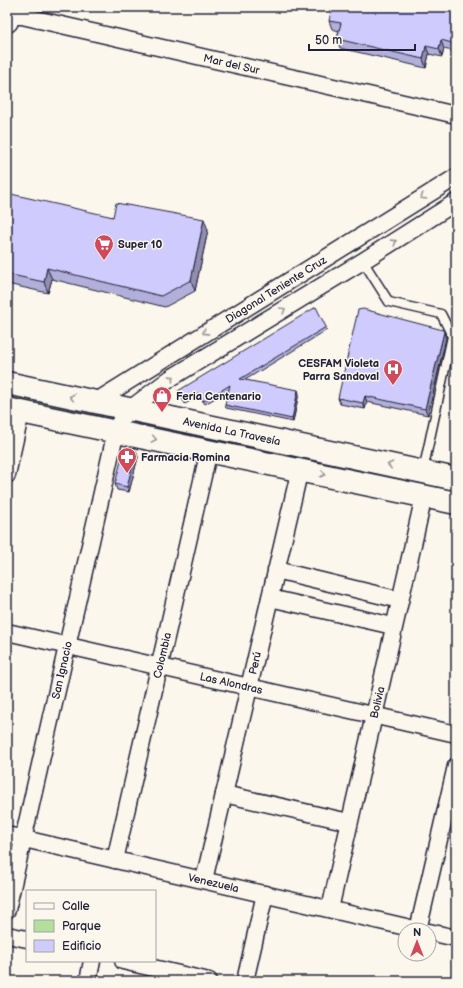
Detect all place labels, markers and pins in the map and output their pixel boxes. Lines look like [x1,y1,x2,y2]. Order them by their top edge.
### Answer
supermarket icon: Super 10 [93,233,115,261]
place label: Super 10 [118,238,162,251]
place label: CESFAM Violeta Parra Sandoval [298,357,379,383]
hospital icon: CESFAM Violeta Parra Sandoval [382,358,404,386]
shop icon: Feria Centenario [151,385,173,413]
place label: Feria Centenario [176,390,261,403]
pharmacy icon: Farmacia Romina [116,446,138,474]
place label: Farmacia Romina [141,451,230,464]

